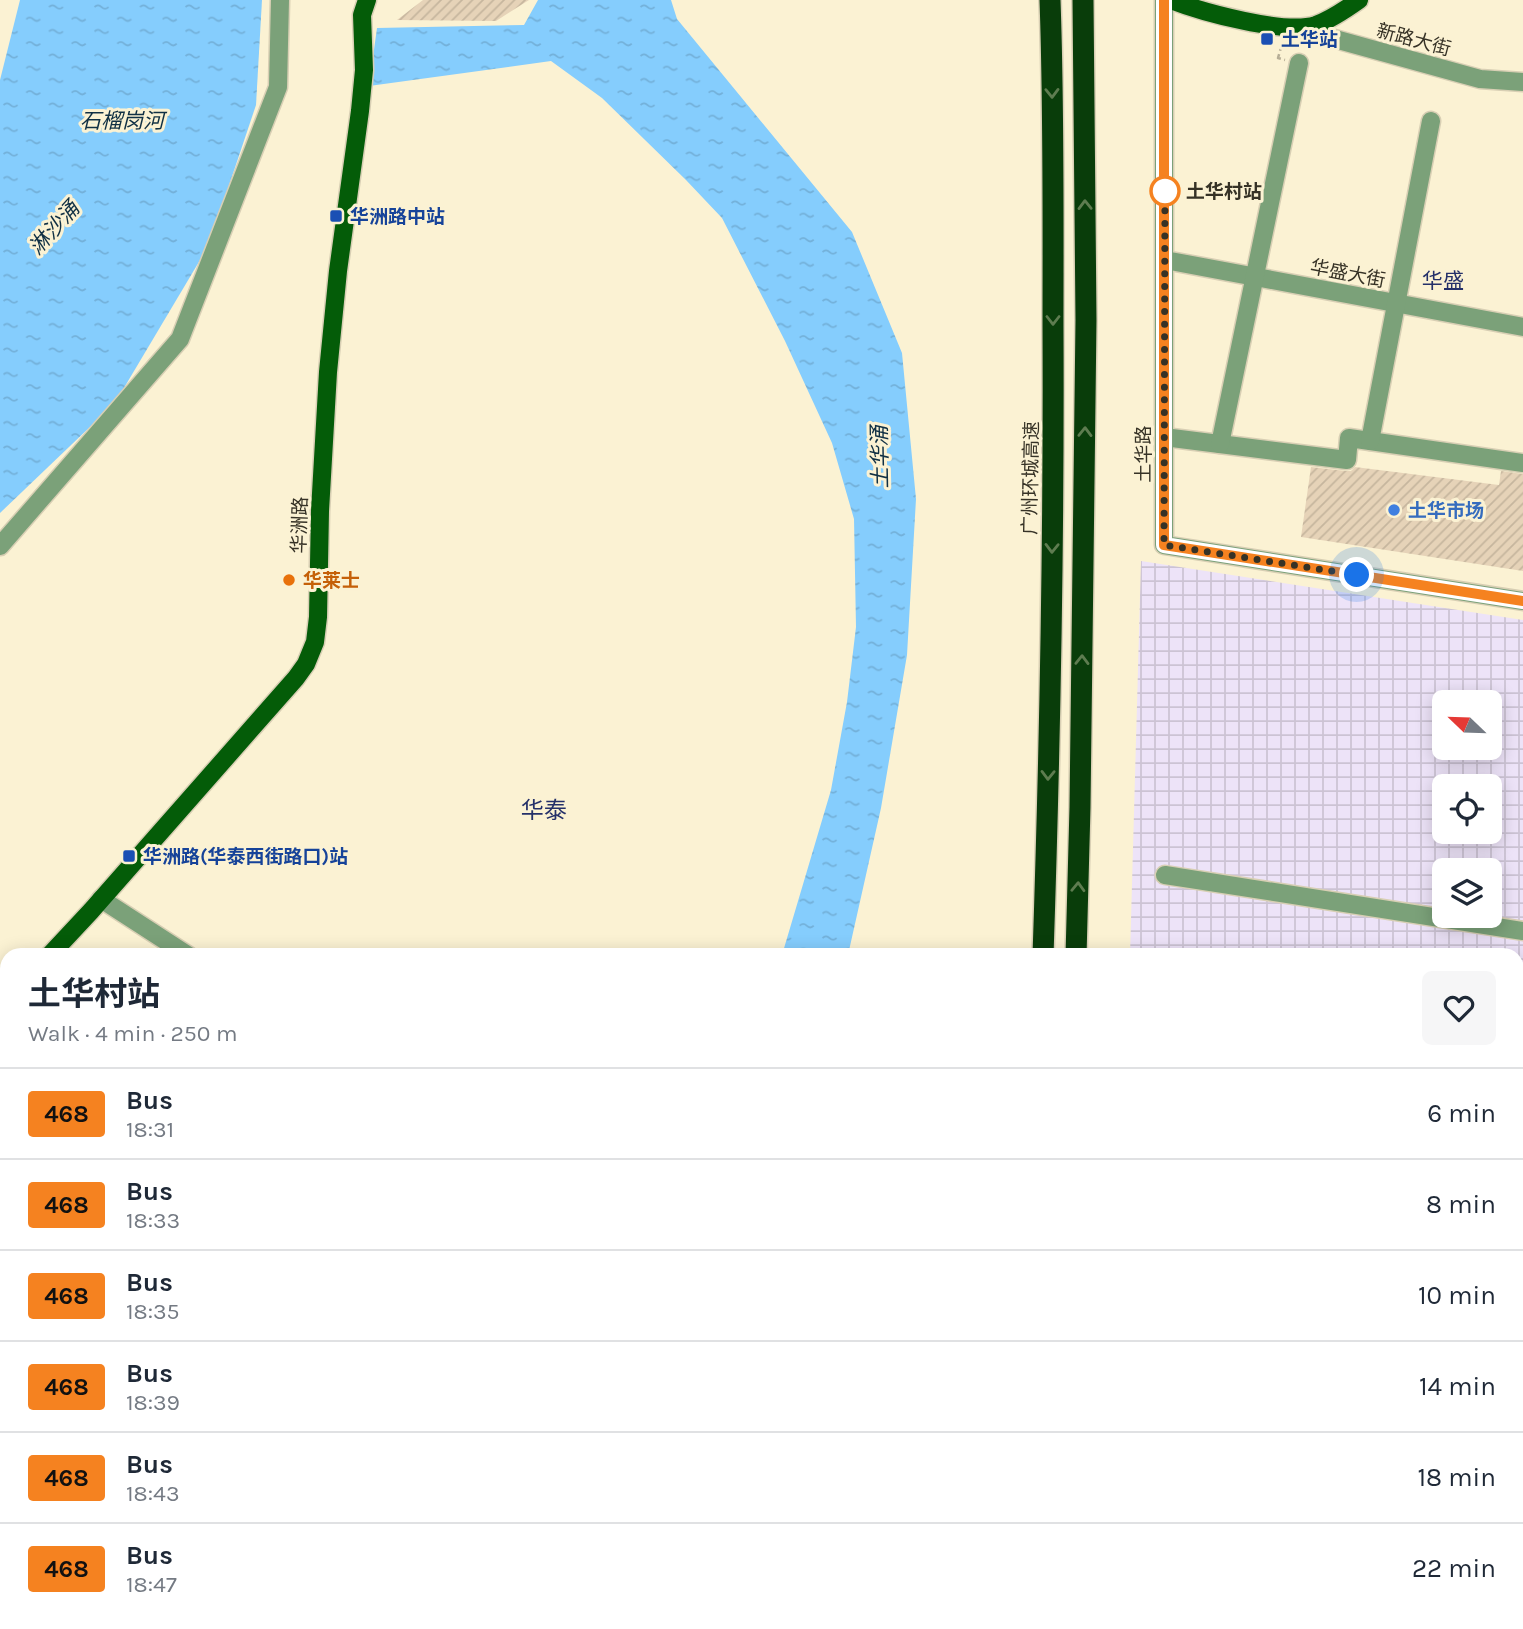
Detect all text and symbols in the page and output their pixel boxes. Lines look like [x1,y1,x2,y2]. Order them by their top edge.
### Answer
street label: 新路大街 [1374,20,1453,60]
place label: 土华站 [1281,29,1338,51]
marker: 土华站 [1259,31,1275,47]
one-way arrow [1044,88,1060,99]
water label: 石榴岗河 [80,109,168,133]
marker: 土华村站 [1150,176,1180,206]
place label: 土华村站 [1186,181,1262,203]
water label: 淋沙涌 [24,195,85,259]
one-way arrow [1078,199,1093,210]
place label: 华洲路中站 [350,206,445,228]
marker: 华洲路中站 [328,208,344,224]
street label: 华盛大街 [1308,256,1387,292]
district label: 华盛 [1422,269,1464,293]
one-way arrow [1046,315,1061,326]
street label: 广州环城高速 [1019,421,1043,535]
water label: 土华涌 [867,423,893,489]
street label: 土华路 [1133,425,1155,483]
one-way arrow [1077,427,1093,437]
street label: 华洲路 [288,496,312,554]
place label: 土华市场 [1408,500,1484,522]
marker: 土华市场 [1386,502,1402,518]
one-way arrow [1044,543,1060,554]
your location [1339,557,1374,592]
place label: 华莱士 [303,570,360,592]
marker: 华莱士 [281,572,297,588]
one-way arrow [1074,654,1090,665]
north arrow [1432,690,1502,760]
map controls [1432,690,1502,928]
one-way arrow [1040,771,1056,781]
button: locate [1432,774,1502,844]
district label: 华泰 [521,797,567,824]
place label: 华洲路(华泰西街路口)站 [143,846,348,868]
marker: 华洲路(华泰西街路口)站 [121,848,137,864]
button: layers [1432,858,1502,928]
one-way arrow [1070,882,1085,893]
button: heart [1422,971,1496,1045]
text: 土华村站 [28,975,160,1013]
text: Walk · 4 min · 250 m [28,1020,237,1047]
text: Bus [126,1085,173,1116]
text: 6 min [1427,1098,1496,1129]
text: 468 [44,1100,89,1128]
text: 18:31 [126,1116,174,1143]
text: Bus [126,1176,173,1207]
text: 8 min [1426,1189,1496,1220]
text: 468 [44,1191,89,1219]
text: 18:33 [126,1207,180,1234]
text: Bus [126,1267,173,1298]
text: 10 min [1418,1280,1496,1311]
text: 468 [44,1282,89,1310]
text: 18:35 [126,1298,180,1325]
text: Bus [126,1358,173,1389]
text: 14 min [1419,1371,1496,1402]
text: 468 [44,1373,89,1401]
text: 18:39 [126,1389,180,1416]
text: Bus [126,1449,173,1480]
text: 18 min [1417,1462,1496,1493]
text: 468 [44,1464,89,1492]
text: 18:43 [126,1480,179,1507]
text: Bus [126,1540,173,1571]
text: 22 min [1412,1553,1496,1584]
text: 468 [44,1555,89,1583]
text: 18:47 [126,1571,177,1598]

